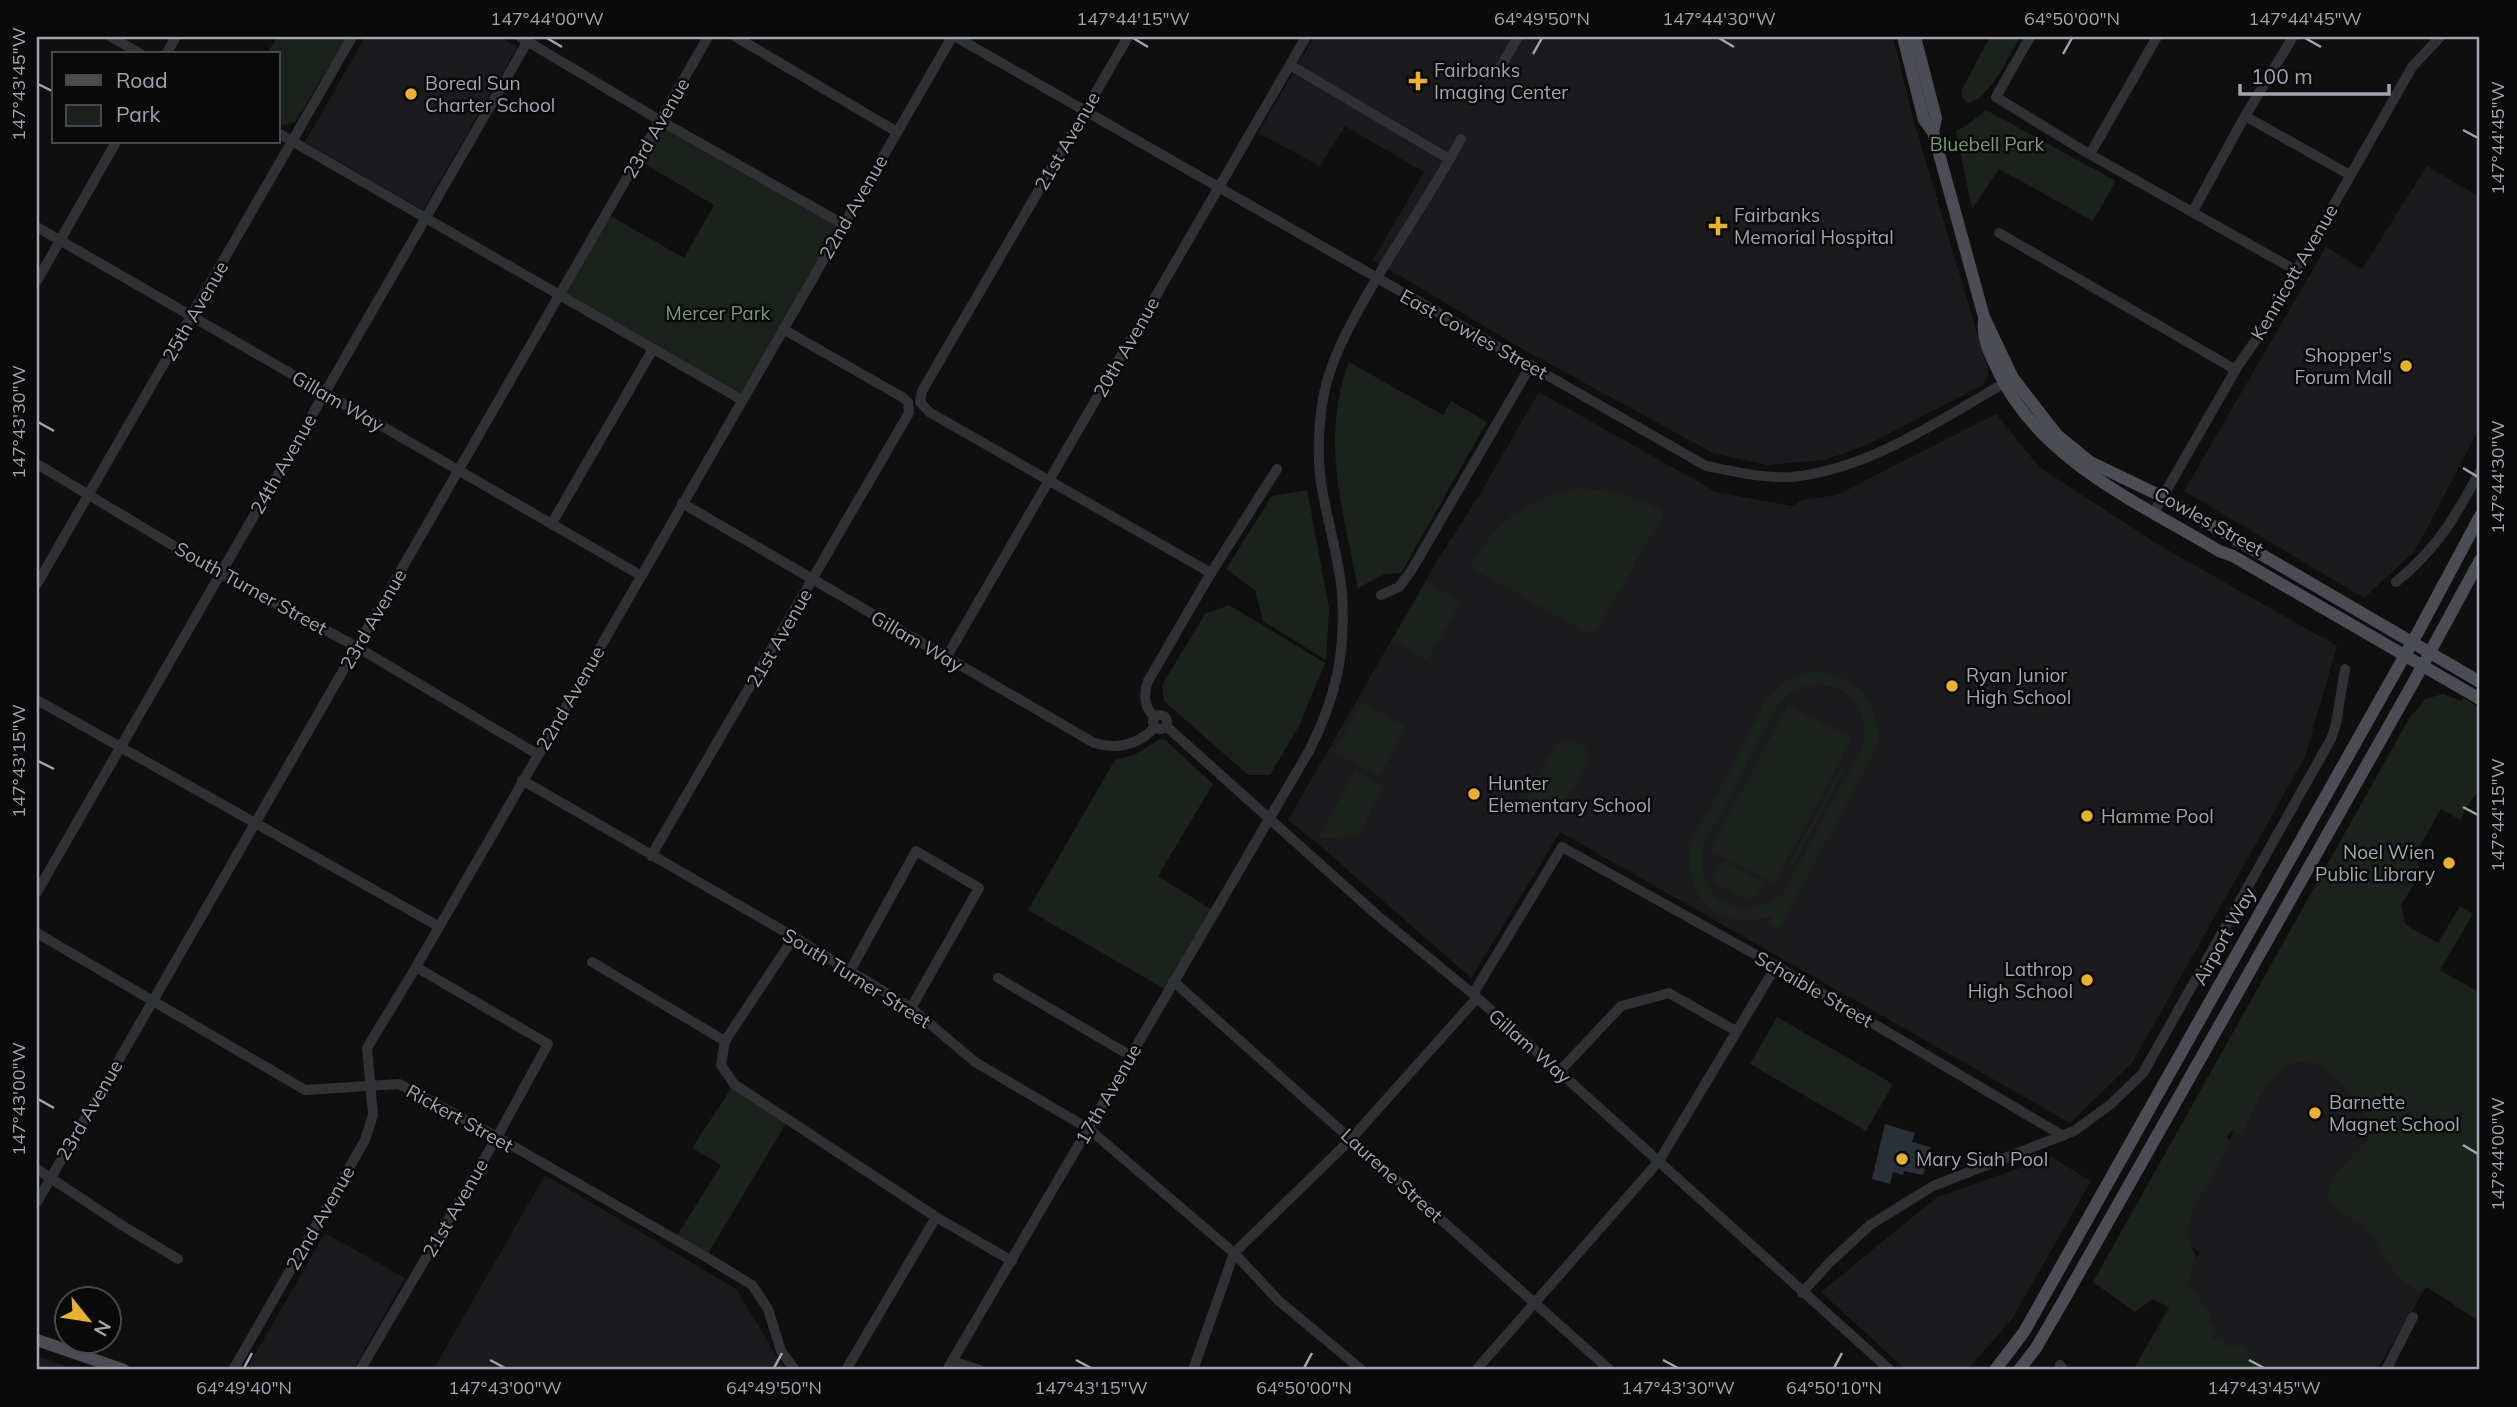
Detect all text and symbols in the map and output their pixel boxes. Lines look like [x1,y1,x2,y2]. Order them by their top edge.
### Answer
text: 147°44'00"W [490,7,604,30]
text: 147°44'15"W [1076,7,1190,30]
text: 64°49'50"N [1494,7,1590,30]
text: 147°44'30"W [1662,7,1776,30]
text: 64°50'00"N [2024,7,2120,30]
text: 147°44'45"W [2248,7,2362,30]
text: 147°43'45"W [7,27,30,141]
legend [52,52,280,144]
scale bar [2240,52,2389,96]
place label: Fairbanks Imaging Center [1434,58,1568,104]
text: 100 m [2251,63,2313,89]
text: Road [116,67,167,93]
place label: Boreal Sun Charter School [425,71,555,117]
marker: Fairbanks Imaging Center [1408,71,1428,91]
street label: 23rd Avenue [618,73,694,183]
text: 147°44'45"W [2486,81,2509,195]
marker: Boreal Sun Charter School [403,86,419,102]
street label: 21st Avenue [1029,87,1105,195]
text: Park [116,101,160,127]
park label: Bluebell Park [1930,132,2044,156]
street label: 22nd Avenue [813,151,893,263]
street label: Kennicott Avenue [2245,200,2343,344]
place label: Fairbanks Memorial Hospital [1734,203,1894,249]
marker: Fairbanks Memorial Hospital [1708,216,1728,236]
street label: 25th Avenue [157,257,233,365]
street label: East Cowles Street [1396,284,1552,385]
street label: 20th Avenue [1088,293,1164,401]
park label: Mercer Park [666,301,771,325]
place label: Shopper's Forum Mall [2295,343,2392,389]
marker: Shopper's Forum Mall [2398,358,2414,374]
text: 147°43'30"W [7,365,30,479]
street label: Gillam Way [288,365,388,437]
street label: 24th Avenue [245,410,321,518]
text: 147°44'30"W [2486,420,2509,534]
street label: Cowles Street [2150,481,2268,561]
street label: South Turner Street [171,536,332,640]
street label: 23rd Avenue [335,564,411,674]
street label: 21st Avenue [741,584,817,692]
street label: Gillam Way [867,605,967,677]
street label: 22nd Avenue [530,642,610,754]
place label: Ryan Junior High School [1966,663,2071,709]
marker: Ryan Junior High School [1944,678,1960,694]
text: 147°43'15"W [7,704,30,818]
text: 147°44'15"W [2486,758,2509,872]
place label: Hunter Elementary School [1488,771,1651,817]
marker: Hunter Elementary School [1466,786,1482,802]
place label: Hamme Pool [2101,804,2214,828]
marker: Hamme Pool [2079,808,2095,824]
place label: Noel Wien Public Library [2315,840,2435,886]
marker: Noel Wien Public Library [2441,855,2457,871]
street label: Airport Way [2187,883,2261,989]
street label: South Turner Street [778,923,936,1033]
street label: Schaible Street [1751,946,1877,1033]
place label: Lathrop High School [1968,957,2073,1003]
marker: Lathrop High School [2079,972,2095,988]
street label: Gillam Way [1484,1004,1576,1088]
street label: 17th Avenue [1070,1040,1146,1148]
text: 147°43'00"W [7,1042,30,1156]
street label: 23rd Avenue [51,1055,127,1165]
street label: Rickert Street [402,1079,518,1157]
place label: Barnette Magnet School [2329,1090,2460,1136]
text: 147°44'00"W [2486,1097,2509,1211]
marker: Barnette Magnet School [2307,1105,2323,1121]
street label: Laurene Street [1336,1123,1448,1227]
place label: Mary Siah Pool [1916,1147,2048,1171]
marker: Mary Siah Pool [1894,1151,1910,1167]
street label: 21st Avenue [417,1154,493,1262]
street label: 22nd Avenue [280,1162,360,1274]
north arrow [52,1284,122,1354]
text: N [89,1316,117,1341]
text: 64°49'40"N [196,1376,292,1399]
text: 147°43'00"W [448,1376,562,1399]
text: 64°49'50"N [726,1376,822,1399]
text: 147°43'15"W [1034,1376,1148,1399]
text: 64°50'00"N [1256,1376,1352,1399]
text: 147°43'30"W [1621,1376,1735,1399]
text: 64°50'10"N [1786,1376,1882,1399]
text: 147°43'45"W [2207,1376,2321,1399]

